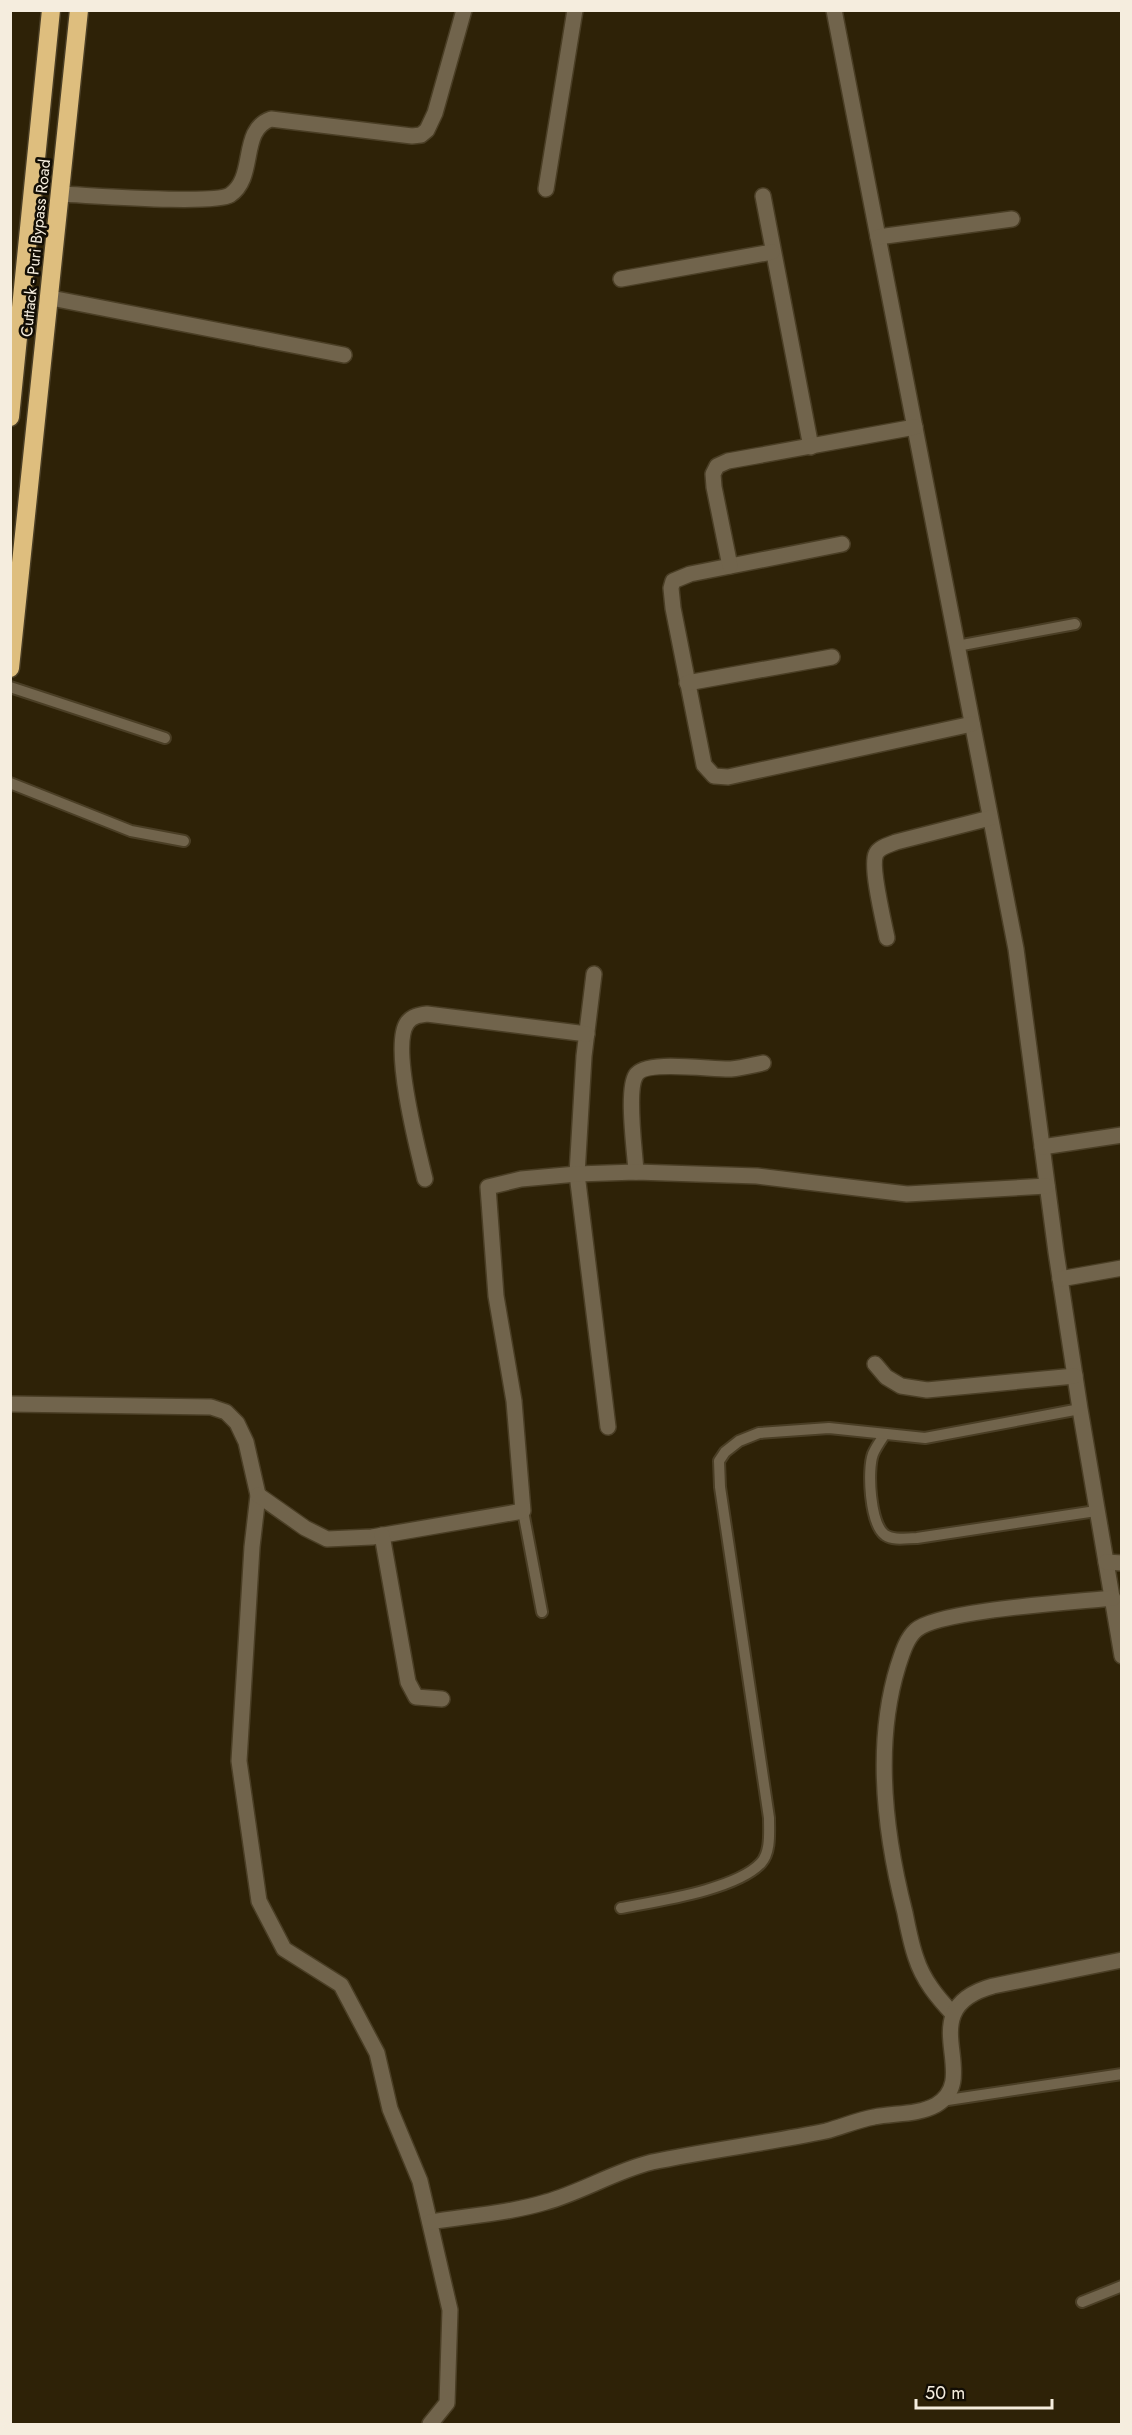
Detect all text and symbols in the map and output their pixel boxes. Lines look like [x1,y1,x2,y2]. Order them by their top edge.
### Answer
street label: Cuttack - Puri Bypass Road [15,158,56,338]
scale bar [916,2372,1052,2410]
text: 50 m [925,2380,965,2406]

